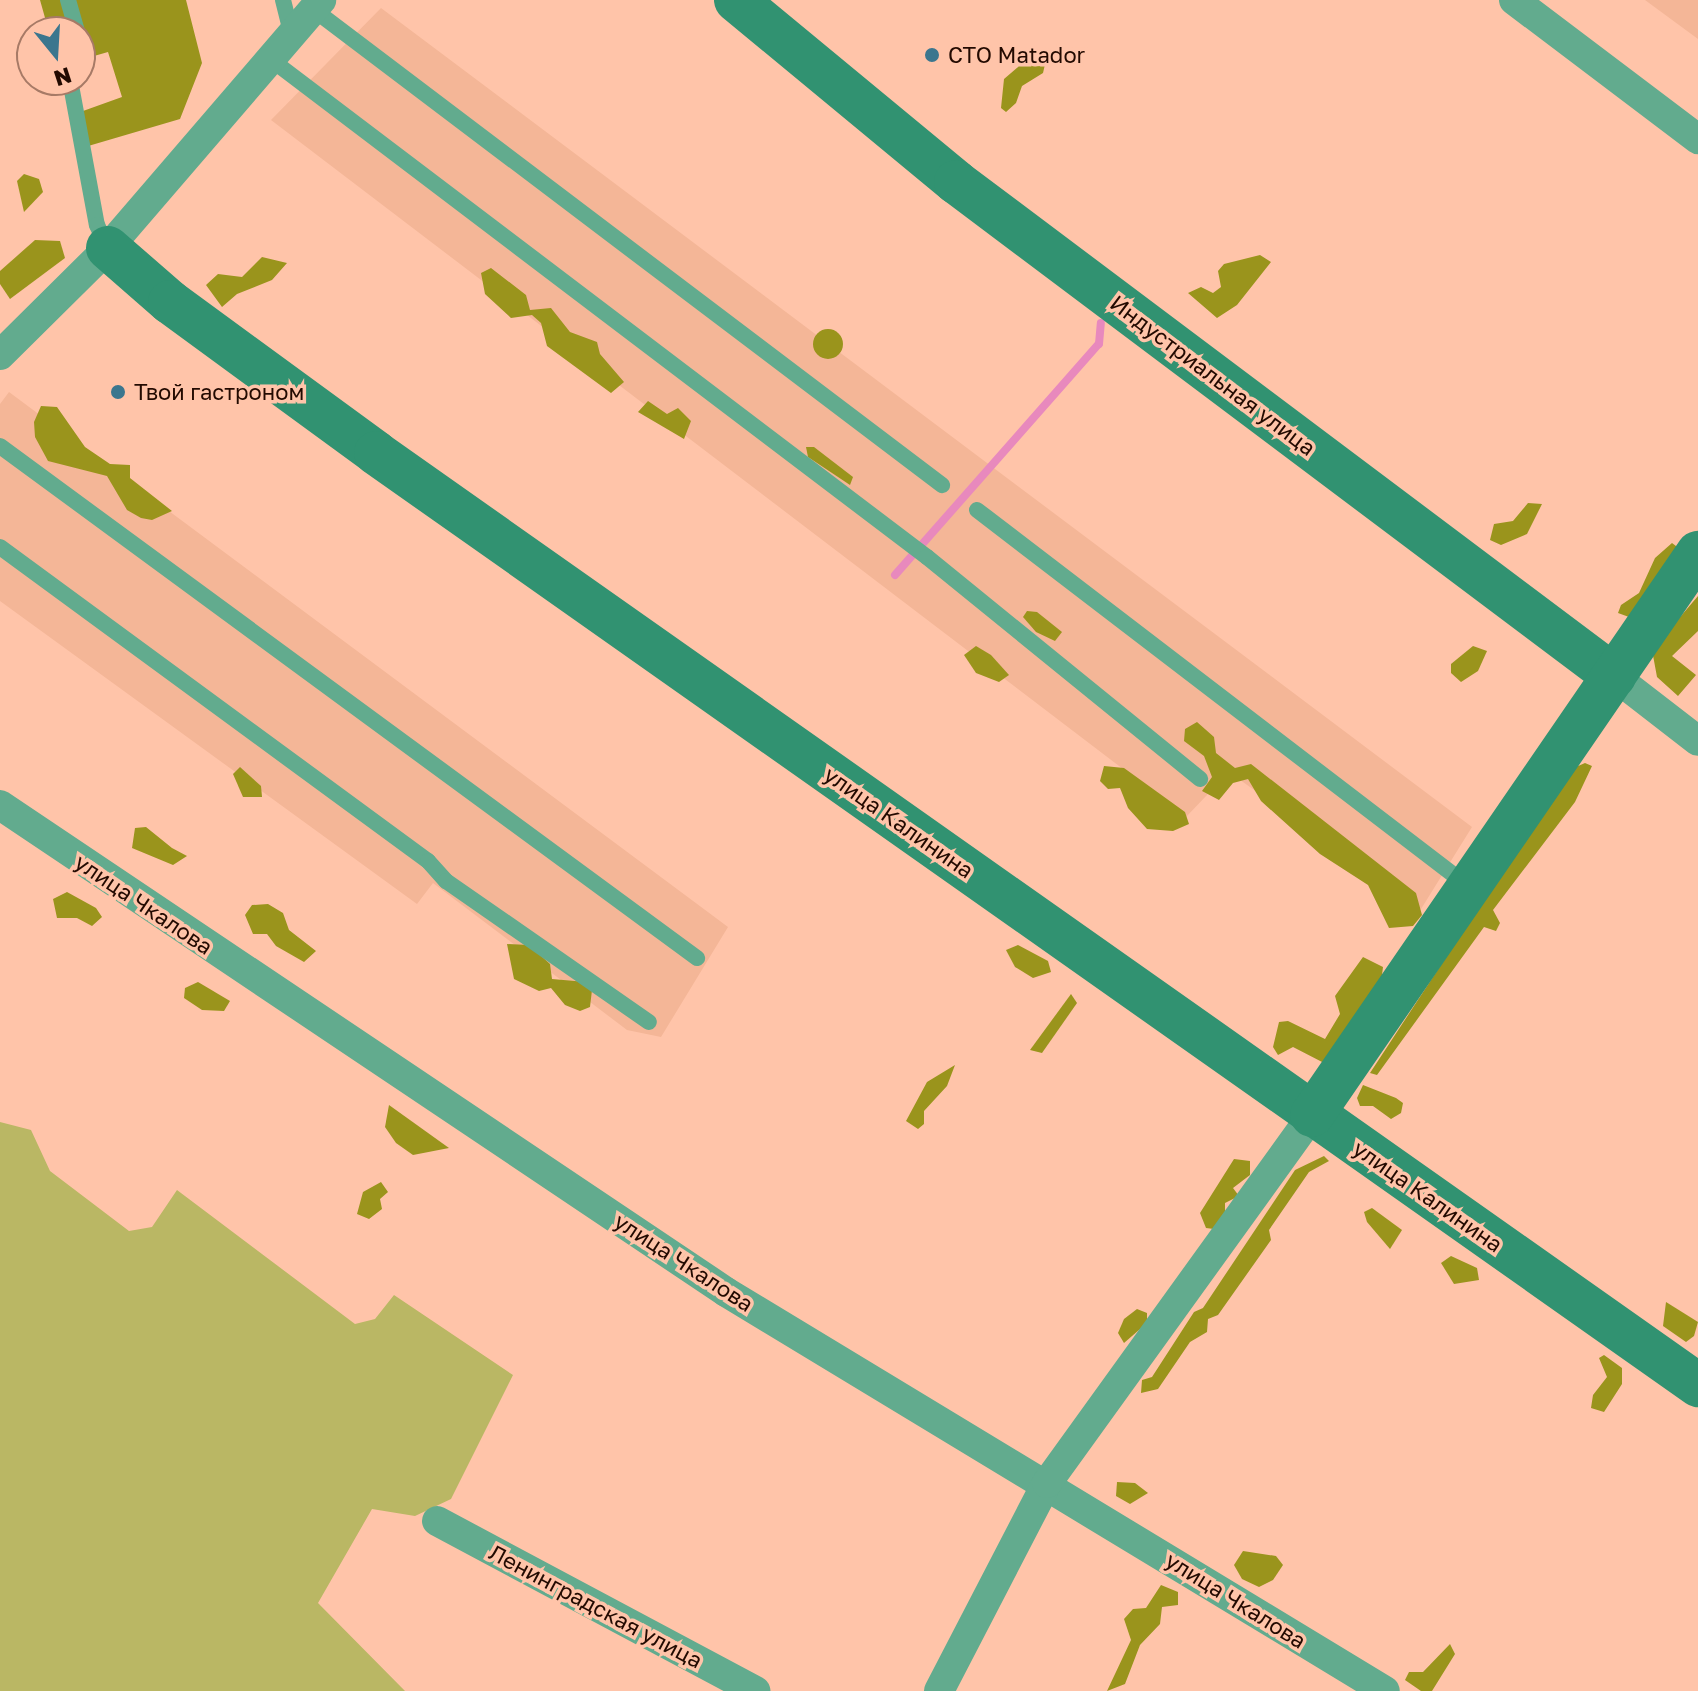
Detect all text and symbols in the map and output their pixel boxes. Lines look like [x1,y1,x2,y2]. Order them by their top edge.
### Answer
north arrow [16,16,96,96]
place label: СТО Matador [948,42,1085,68]
marker: СТО Matador [923,46,941,64]
text: N [51,62,75,93]
street label: Индустриальная улица [1105,289,1321,461]
place label: Твой гастроном [134,379,304,405]
marker: Твой гастроном [109,383,127,401]
street label: улица Калинина [819,761,979,883]
street label: улица Чкалова [70,848,218,960]
street label: улица Калинина [1348,1135,1508,1257]
street label: улица Чкалова [610,1207,758,1317]
street label: Ленинградская улица [485,1539,707,1673]
street label: улица Чкалова [1161,1546,1311,1654]

